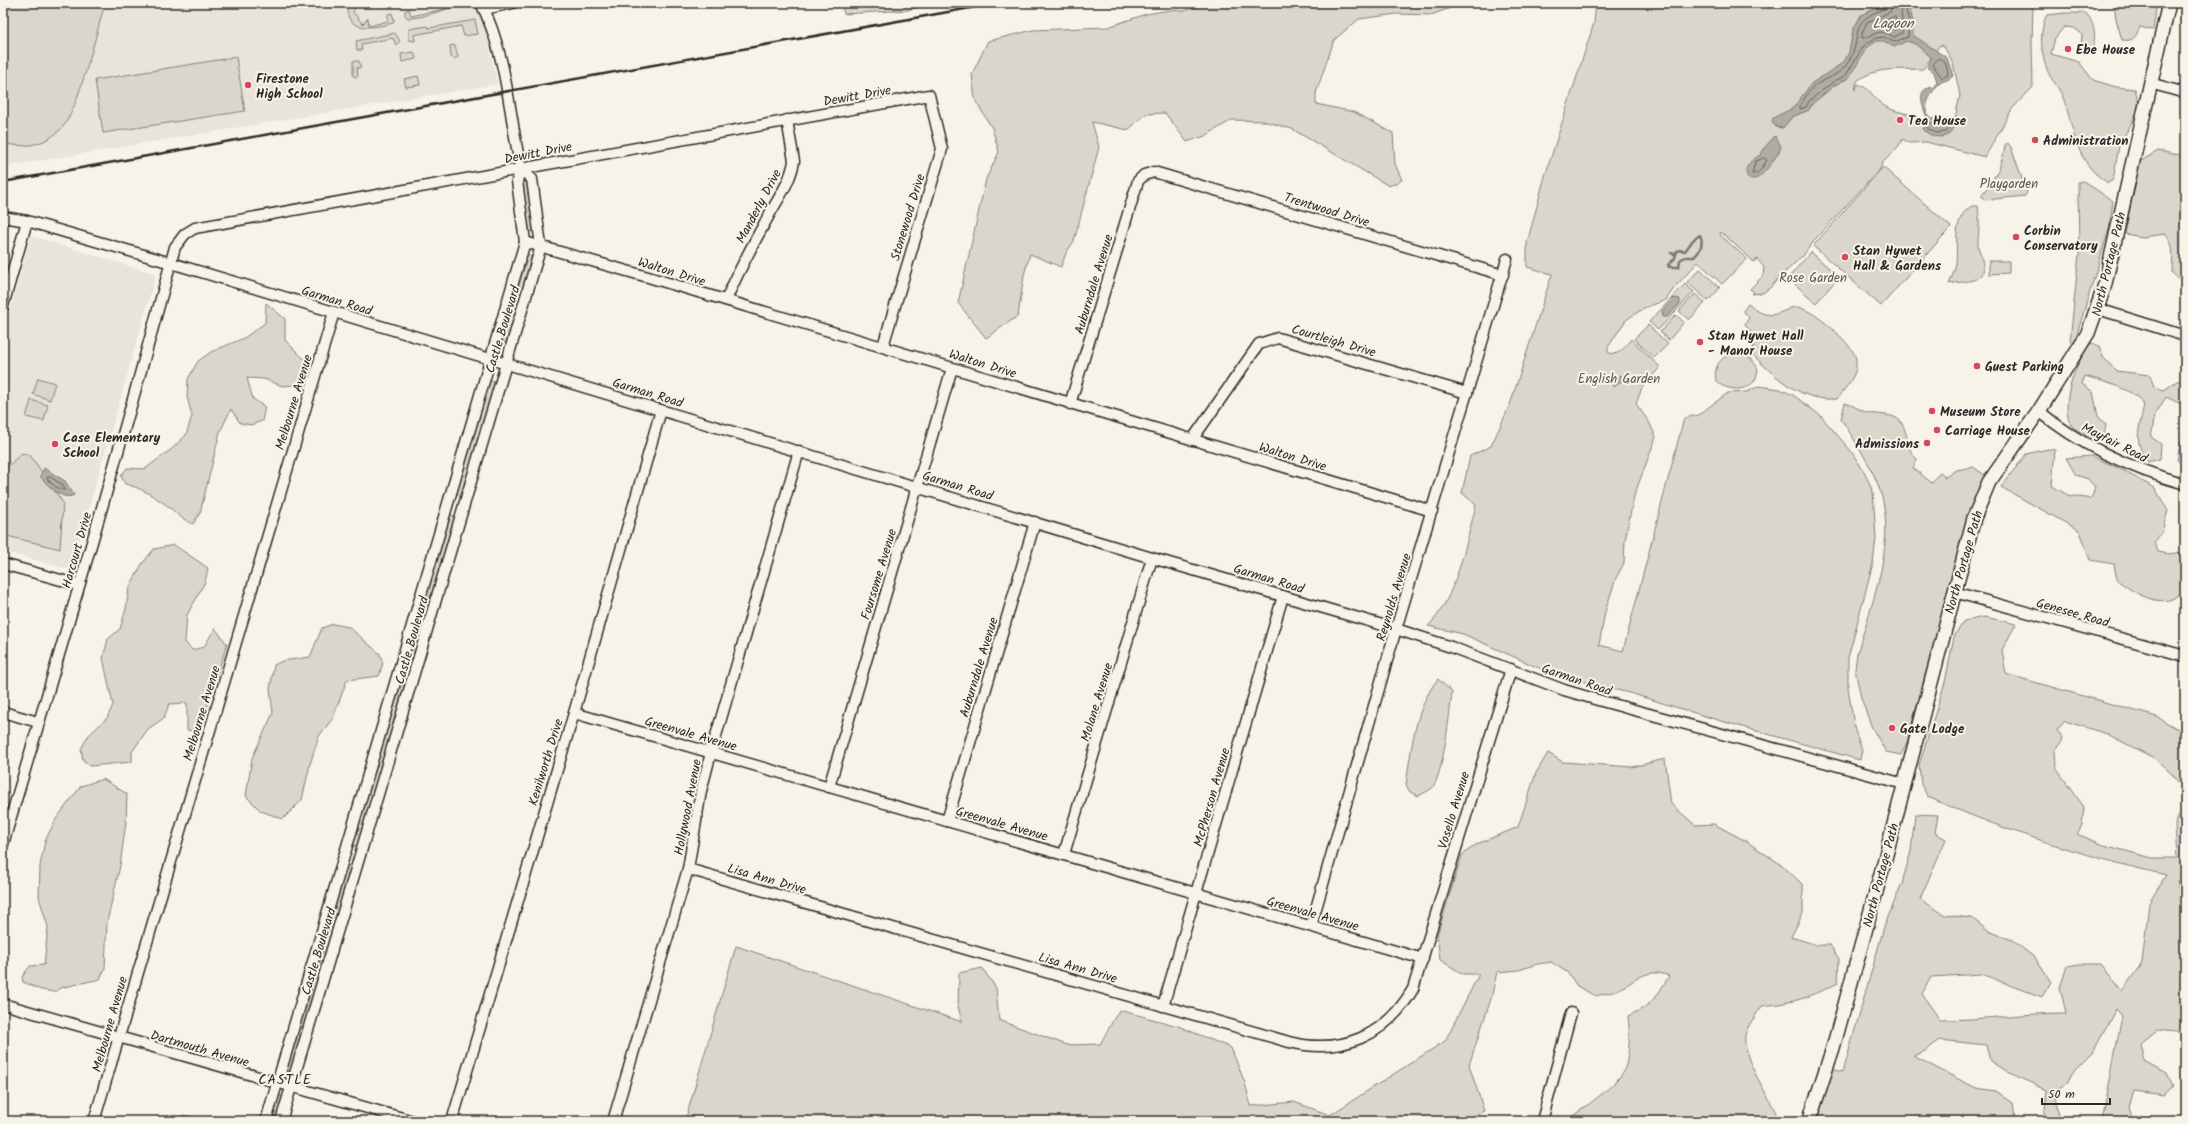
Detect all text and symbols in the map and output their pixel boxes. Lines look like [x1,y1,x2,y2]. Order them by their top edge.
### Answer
water label: Lagoon [1872,13,1915,35]
place label: Ebe House [2076,40,2136,61]
marker: Ebe House [2063,44,2073,54]
place label: Firestone High School [256,69,323,105]
marker: Firestone High School [243,80,253,90]
street label: Dewitt Drive [822,80,893,113]
place label: Tea House [1908,111,1967,132]
marker: Tea House [1895,115,1905,125]
place label: Administration [2043,131,2128,152]
marker: Administration [2030,135,2040,145]
street label: Dewitt Drive [503,137,574,170]
street label: Manderly Drive [731,166,788,248]
street label: Stonewood Drive [885,171,932,264]
park label: Playgarden [1980,174,2038,195]
street label: Trentwood Drive [1281,187,1372,233]
street label: North Portage Path [2086,210,2133,319]
place label: Corbin Conservatory [2024,221,2098,257]
street label: Auburndale Avenue [1069,232,1120,337]
marker: Corbin Conservatory [2011,232,2021,242]
place label: Stan Hywet Hall & Gardens [1853,241,1941,277]
street label: Walton Drive [635,252,708,293]
marker: Stan Hywet Hall & Gardens [1840,252,1850,262]
park label: Rose Garden [1779,268,1847,289]
street label: Garman Road [299,281,375,322]
street label: Castle Boulevard [480,283,527,376]
street label: Courtleigh Drive [1289,319,1378,364]
place label: Stan Hywet Hall - Manor House [1708,326,1804,362]
marker: Stan Hywet Hall - Manor House [1695,337,1705,347]
street label: Walton Drive [946,344,1019,385]
street label: Melbourne Avenue [270,352,319,453]
place label: Guest Parking [1985,357,2064,378]
marker: Guest Parking [1972,361,1982,371]
park label: English Garden [1578,369,1660,390]
street label: Garman Road [610,373,686,414]
place label: Museum Store [1940,402,2021,423]
marker: Museum Store [1927,406,1937,416]
street label: Mayfair Road [2077,418,2152,469]
place label: Carriage House [1945,421,2030,442]
marker: Carriage House [1932,425,1942,435]
place label: Case Elementary School [63,428,160,464]
place label: Admissions [1855,434,1919,455]
street label: Walton Drive [1256,437,1329,478]
marker: Admissions [1922,438,1932,448]
marker: Case Elementary School [50,439,60,449]
street label: Garman Road [920,466,996,507]
street label: North Portage Path [1940,508,1989,617]
street label: Harcourt Drive [57,510,98,591]
street label: Foursome Avenue [856,526,903,623]
street label: Reynolds Avenue [1371,551,1418,644]
street label: Garman Road [1231,559,1307,600]
street label: Genesee Road [2034,593,2112,634]
street label: Castle Boulevard [390,594,435,687]
street label: Auburndale Avenue [954,615,1005,720]
street label: Garman Road [1539,659,1615,702]
street label: Molane Avenue [1075,660,1119,745]
street label: Melbourne Avenue [178,663,227,764]
street label: Greenvale Avenue [642,711,739,758]
street label: Kenilworth Drive [523,716,570,809]
place label: Gate Lodge [1900,719,1965,740]
marker: Gate Lodge [1887,723,1897,733]
street label: McPherson Avenue [1188,745,1237,849]
street label: Hollywood Avenue [669,757,708,857]
street label: Vosello Avenue [1433,769,1476,852]
street label: Greenvale Avenue [953,801,1050,848]
street label: North Portage Path [1857,821,1905,930]
street label: Lisa Ann Drive [725,858,809,901]
street label: Greenvale Avenue [1264,891,1361,938]
street label: Castle Boulevard [296,905,343,998]
street label: Lisa Ann Drive [1036,947,1120,990]
street label: Melbourne Avenue [87,974,134,1075]
street label: Dartmouth Avenue [148,1025,252,1074]
district label: CASTLE [258,1069,312,1091]
scale bar [2042,1080,2110,1106]
text: 50 m [2048,1085,2075,1104]

